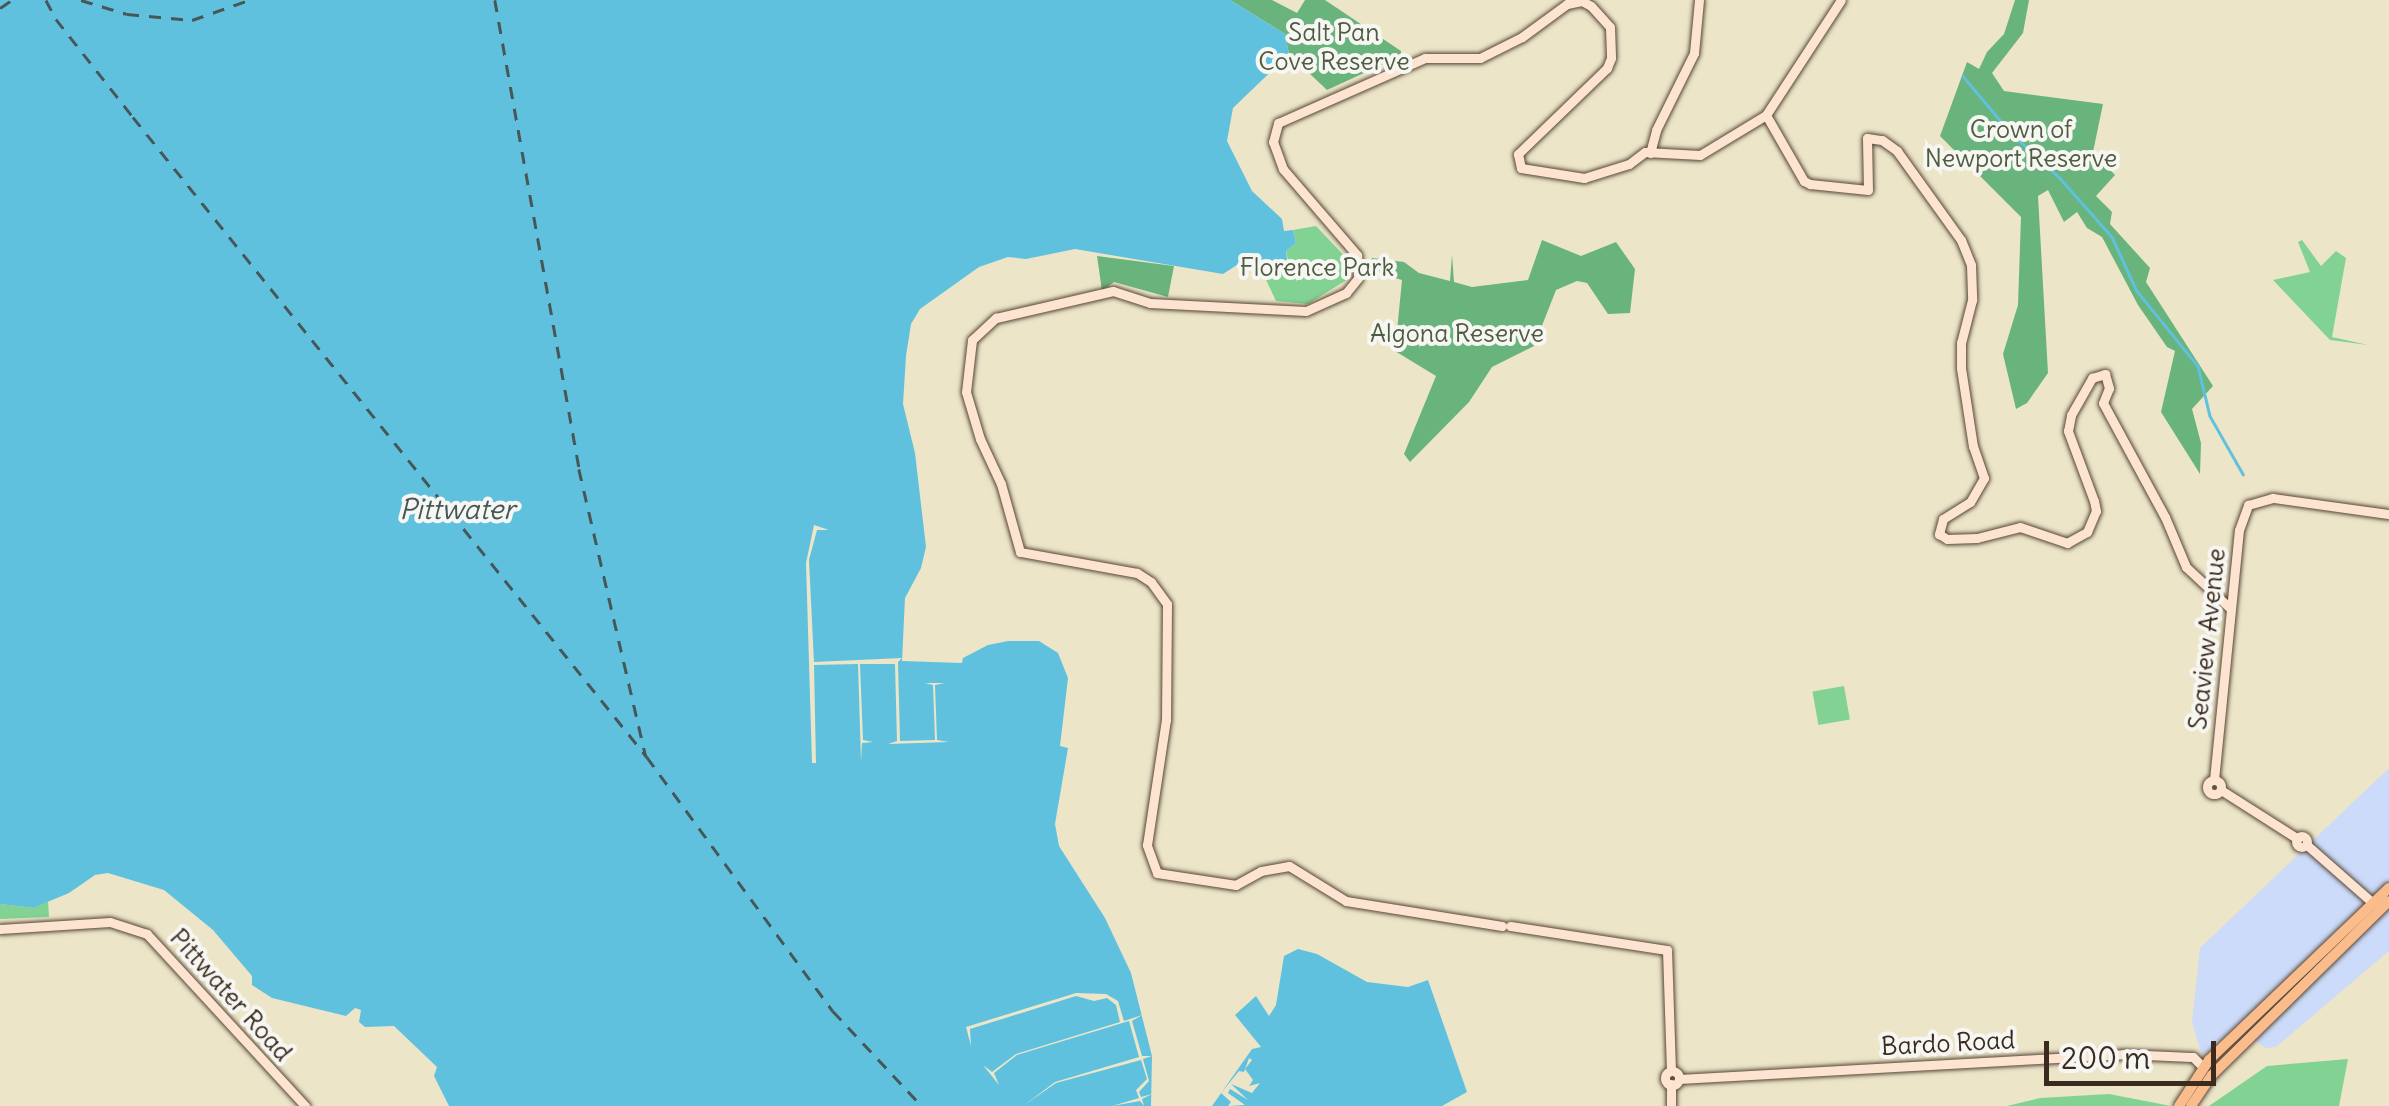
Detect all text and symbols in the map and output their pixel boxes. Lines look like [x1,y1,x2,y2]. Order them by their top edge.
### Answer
park label: Salt Pan Cove Reserve [1258,18,1410,77]
park label: Crown of Newport Reserve [1925,115,2117,174]
park label: Florence Park [1240,252,1394,282]
park label: Algona Reserve [1370,318,1544,348]
water label: Pittwater [399,492,515,526]
street label: Seaview Avenue [2183,547,2231,731]
street label: Pittwater Road [164,923,298,1067]
scale bar [2049,1021,2222,1083]
street label: Bardo Road [1880,1025,2016,1061]
text: 200 m [2061,1039,2150,1077]

